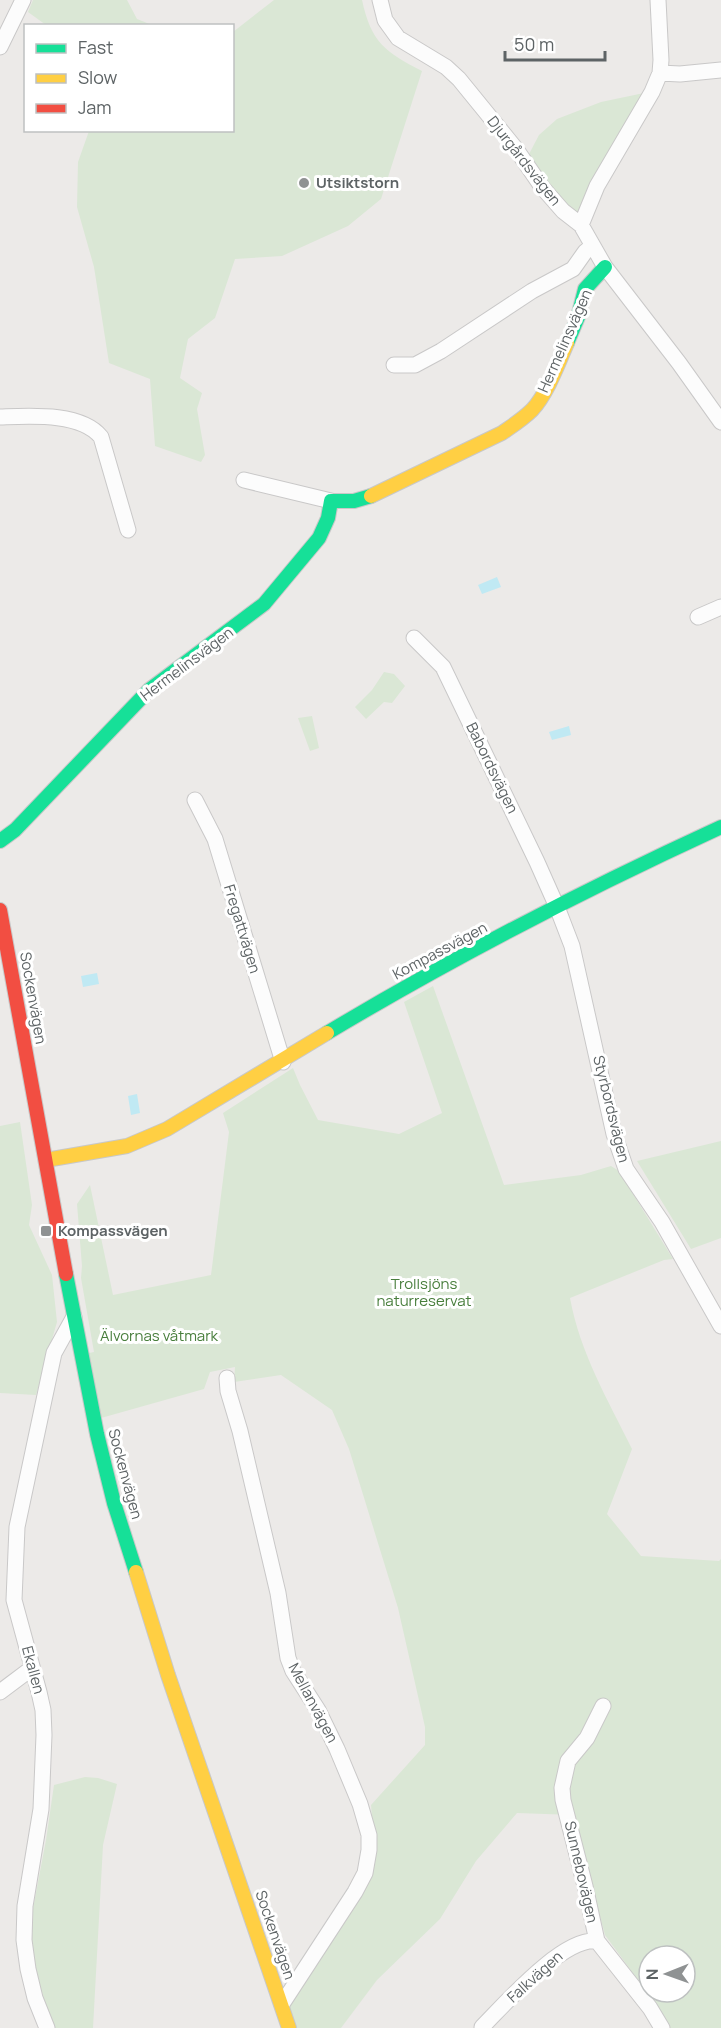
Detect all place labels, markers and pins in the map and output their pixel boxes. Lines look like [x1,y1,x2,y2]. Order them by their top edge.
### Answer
place label: Utsiktstorn [316,172,399,193]
marker: Utsiktstorn [297,176,311,190]
place label: Kompassvägen [58,1220,168,1241]
marker: Kompassvägen [39,1224,53,1238]

